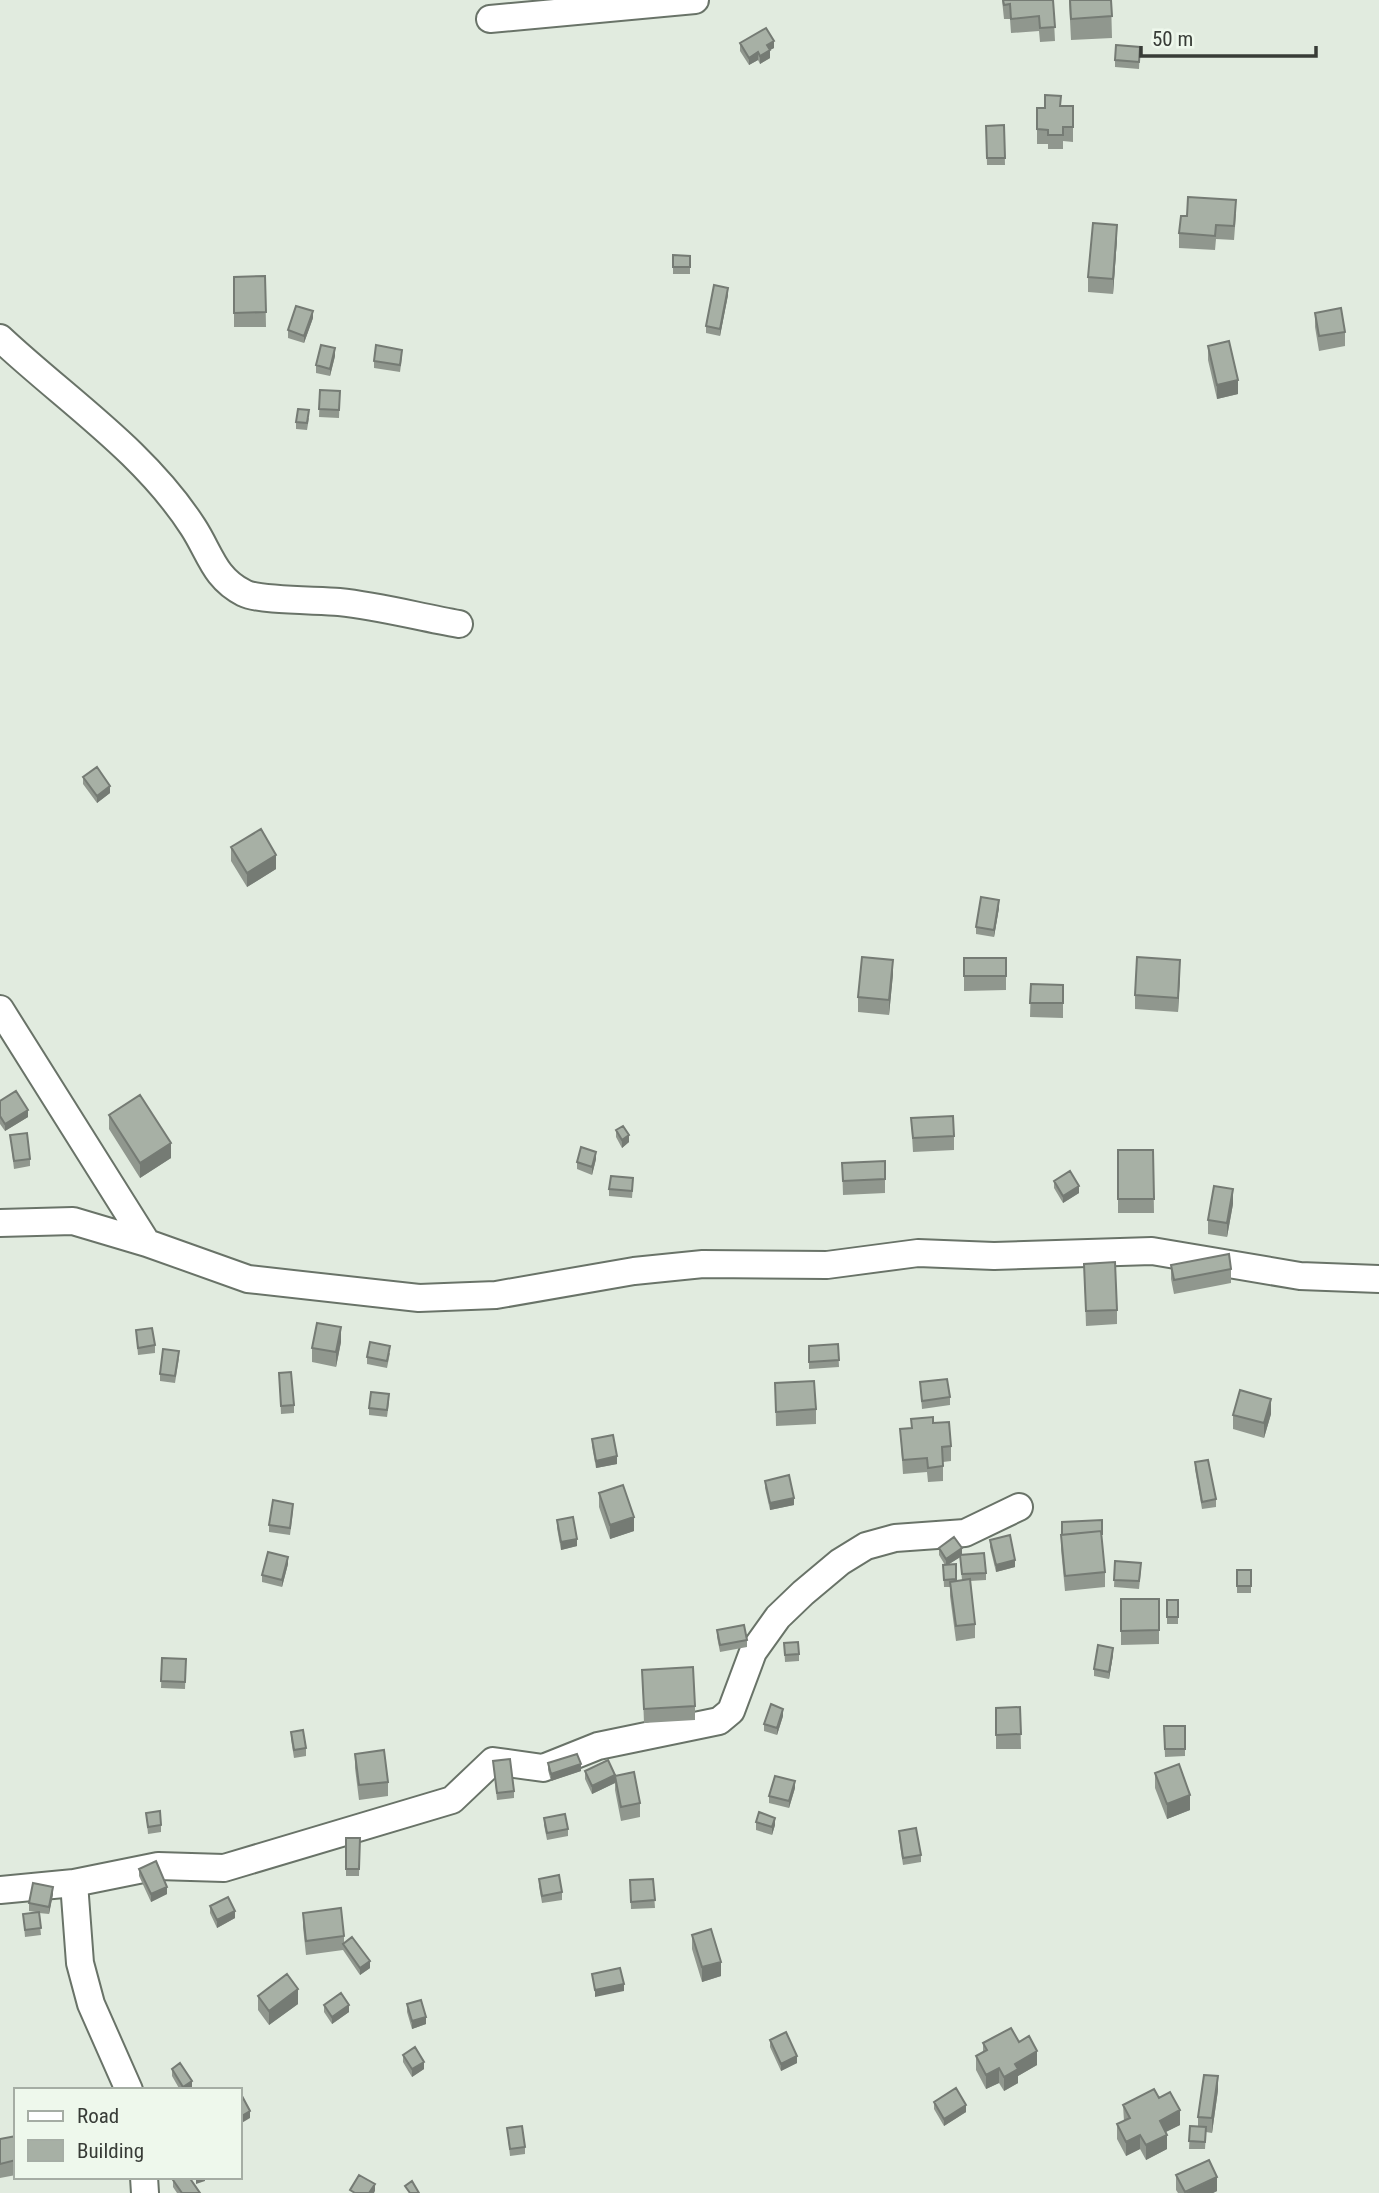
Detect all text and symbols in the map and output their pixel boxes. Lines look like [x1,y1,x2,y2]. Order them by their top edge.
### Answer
scale bar [1141,14,1316,58]
text: 50 m [1152,27,1193,51]
legend [14,2088,242,2179]
text: Road [77,2104,119,2128]
text: Building [77,2139,144,2163]

